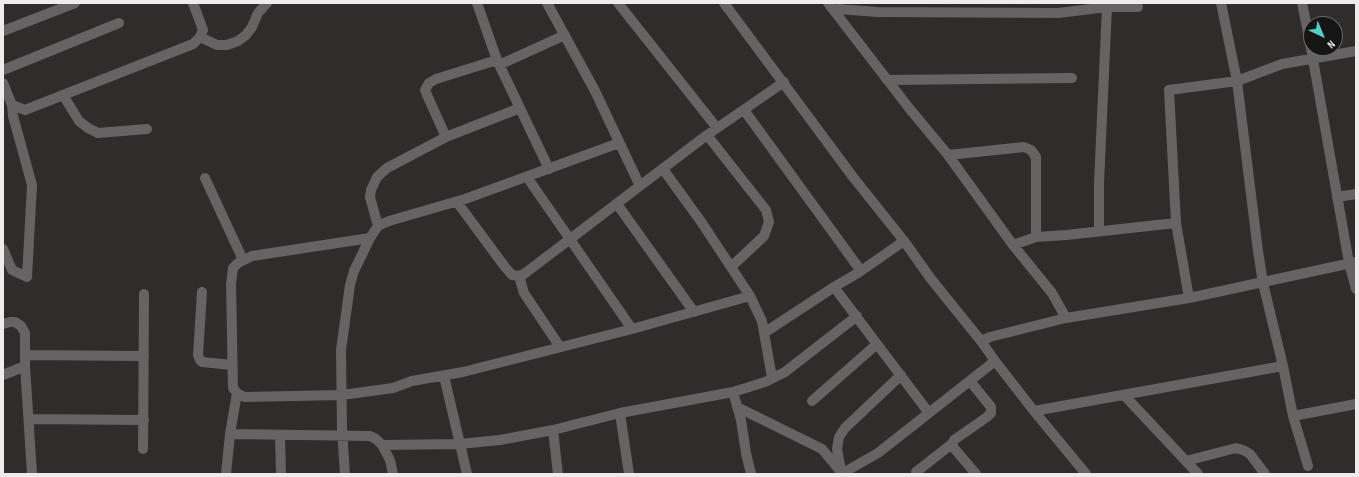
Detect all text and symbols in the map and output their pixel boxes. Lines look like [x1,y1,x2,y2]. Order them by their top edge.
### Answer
north arrow [1303,16,1343,56]
text: N [1324,38,1338,51]

